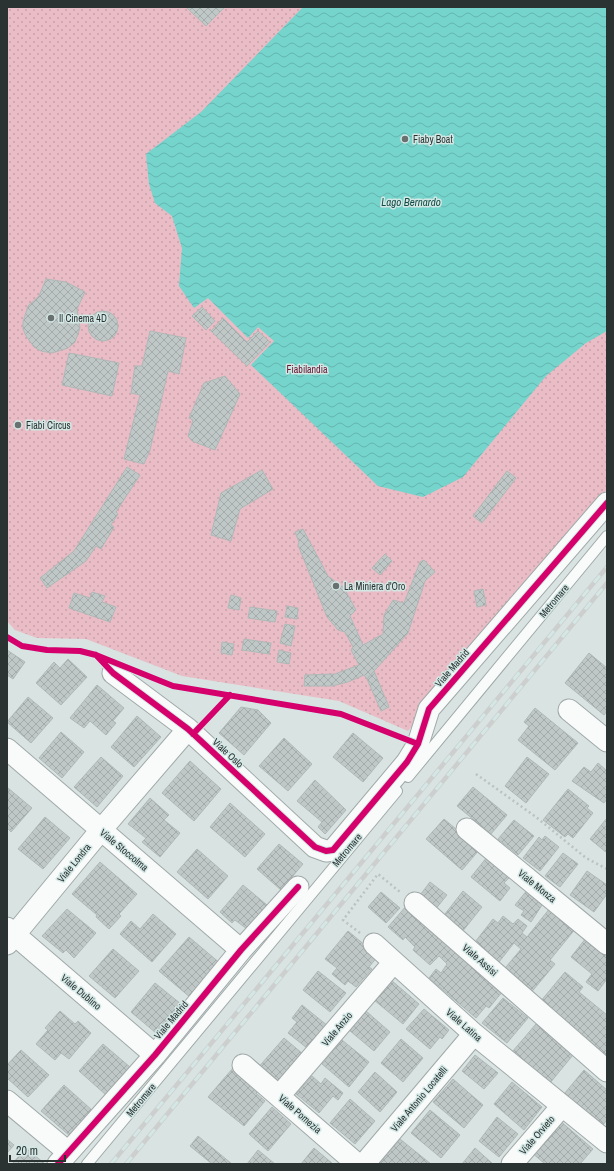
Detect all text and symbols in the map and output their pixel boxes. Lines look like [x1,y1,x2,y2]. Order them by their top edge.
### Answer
place label: Fiaby Boat [413,133,453,146]
marker: Fiaby Boat [400,134,410,144]
water label: Lago Bernardo [381,195,441,209]
place label: Il Cinema 4D [59,312,107,325]
marker: Il Cinema 4D [46,313,56,323]
park label: Fiabilandia [286,363,328,376]
place label: Fiabi Circus [26,419,71,432]
marker: Fiabi Circus [13,420,23,430]
place label: La Miniera d'Oro [344,580,406,593]
marker: La Miniera d'Oro [331,581,341,591]
street label: Metromare [536,581,572,620]
street label: Viale Madrid [432,646,472,690]
street label: Viale Oslo [210,735,247,771]
street label: Viale Stoccolma [97,826,151,874]
street label: Metromare [329,830,365,869]
street label: Viale Londra [54,841,94,885]
street label: Viale Monza [515,867,559,906]
street label: Viale Assisi [460,941,500,979]
street label: Viale Dublino [58,971,104,1013]
street label: Viale Madrid [151,998,191,1042]
street label: Viale Latina [443,1006,485,1045]
street label: Viale Anzio [319,1009,356,1049]
street label: Viale Antonio Locatelli [388,1064,450,1134]
street label: Metromare [123,1080,159,1119]
street label: Viale Pomezia [276,1092,325,1137]
street label: Viale Orvieto [516,1112,558,1157]
scale bar [10,1137,65,1163]
text: 20 m [16,1143,38,1159]

